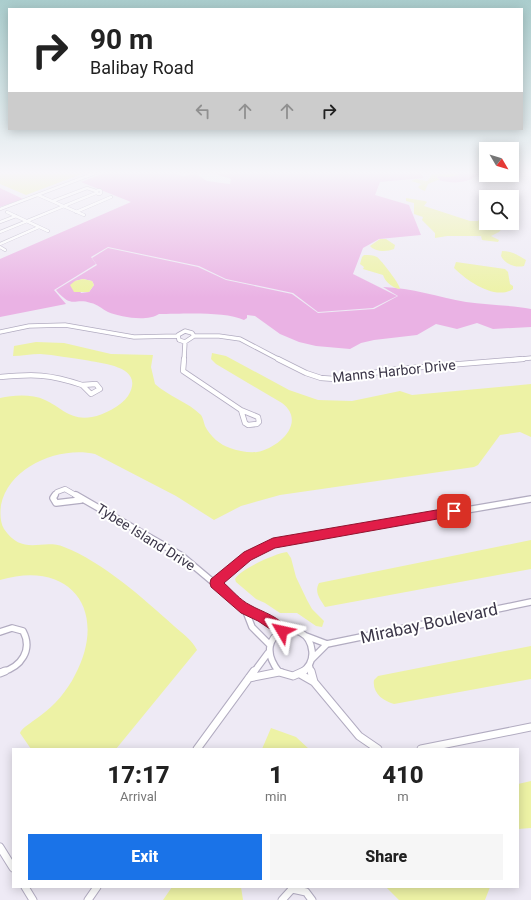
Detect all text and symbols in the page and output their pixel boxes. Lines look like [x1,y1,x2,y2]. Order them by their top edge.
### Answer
text: 90 m [90,23,153,56]
icon: right [24,24,76,76]
text: Balibay Road [90,57,194,78]
icon: left [192,100,214,122]
icon: ahead [234,100,256,122]
icon: ahead [276,100,298,122]
icon: right [318,100,340,122]
north arrow [479,142,519,182]
map controls [479,142,519,230]
button: search [479,190,519,230]
street label: Manns Harbor Drive [332,357,456,385]
pin [437,494,471,528]
street label: Tybee Island Drive [94,500,198,574]
icon: arrive [443,500,465,522]
street label: Mirabay Boulevard [359,599,499,647]
position arrow [261,610,303,652]
text: 17:17 [107,761,170,789]
text: 1 [269,761,283,789]
text: 410 [382,761,424,789]
text: Arrival [120,789,157,804]
text: min [265,789,287,804]
text: m [397,789,409,804]
button: Exit [28,834,262,880]
button: Share [270,834,503,880]

